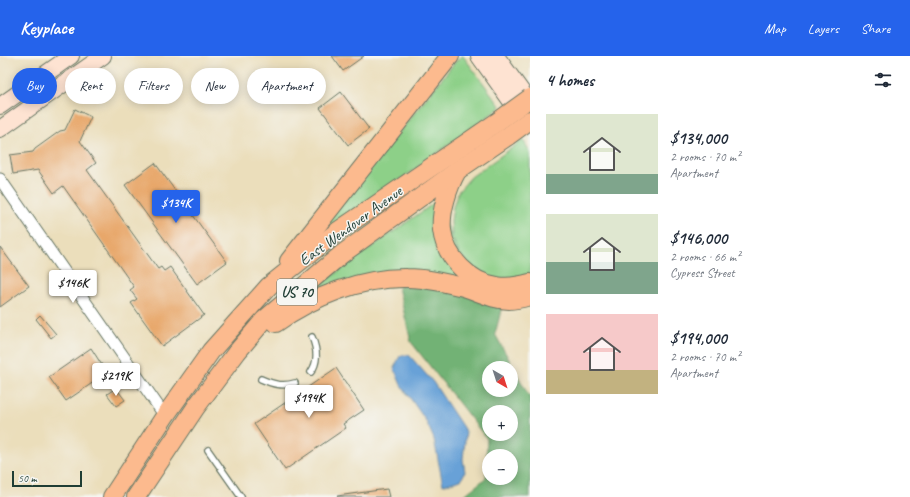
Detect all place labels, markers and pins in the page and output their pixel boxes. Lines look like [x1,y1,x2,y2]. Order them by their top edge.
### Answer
pin: $134K [148,190,204,224]
pin: $146K [45,270,101,304]
pin: $219K [88,363,144,397]
pin: $194K [281,385,337,419]

